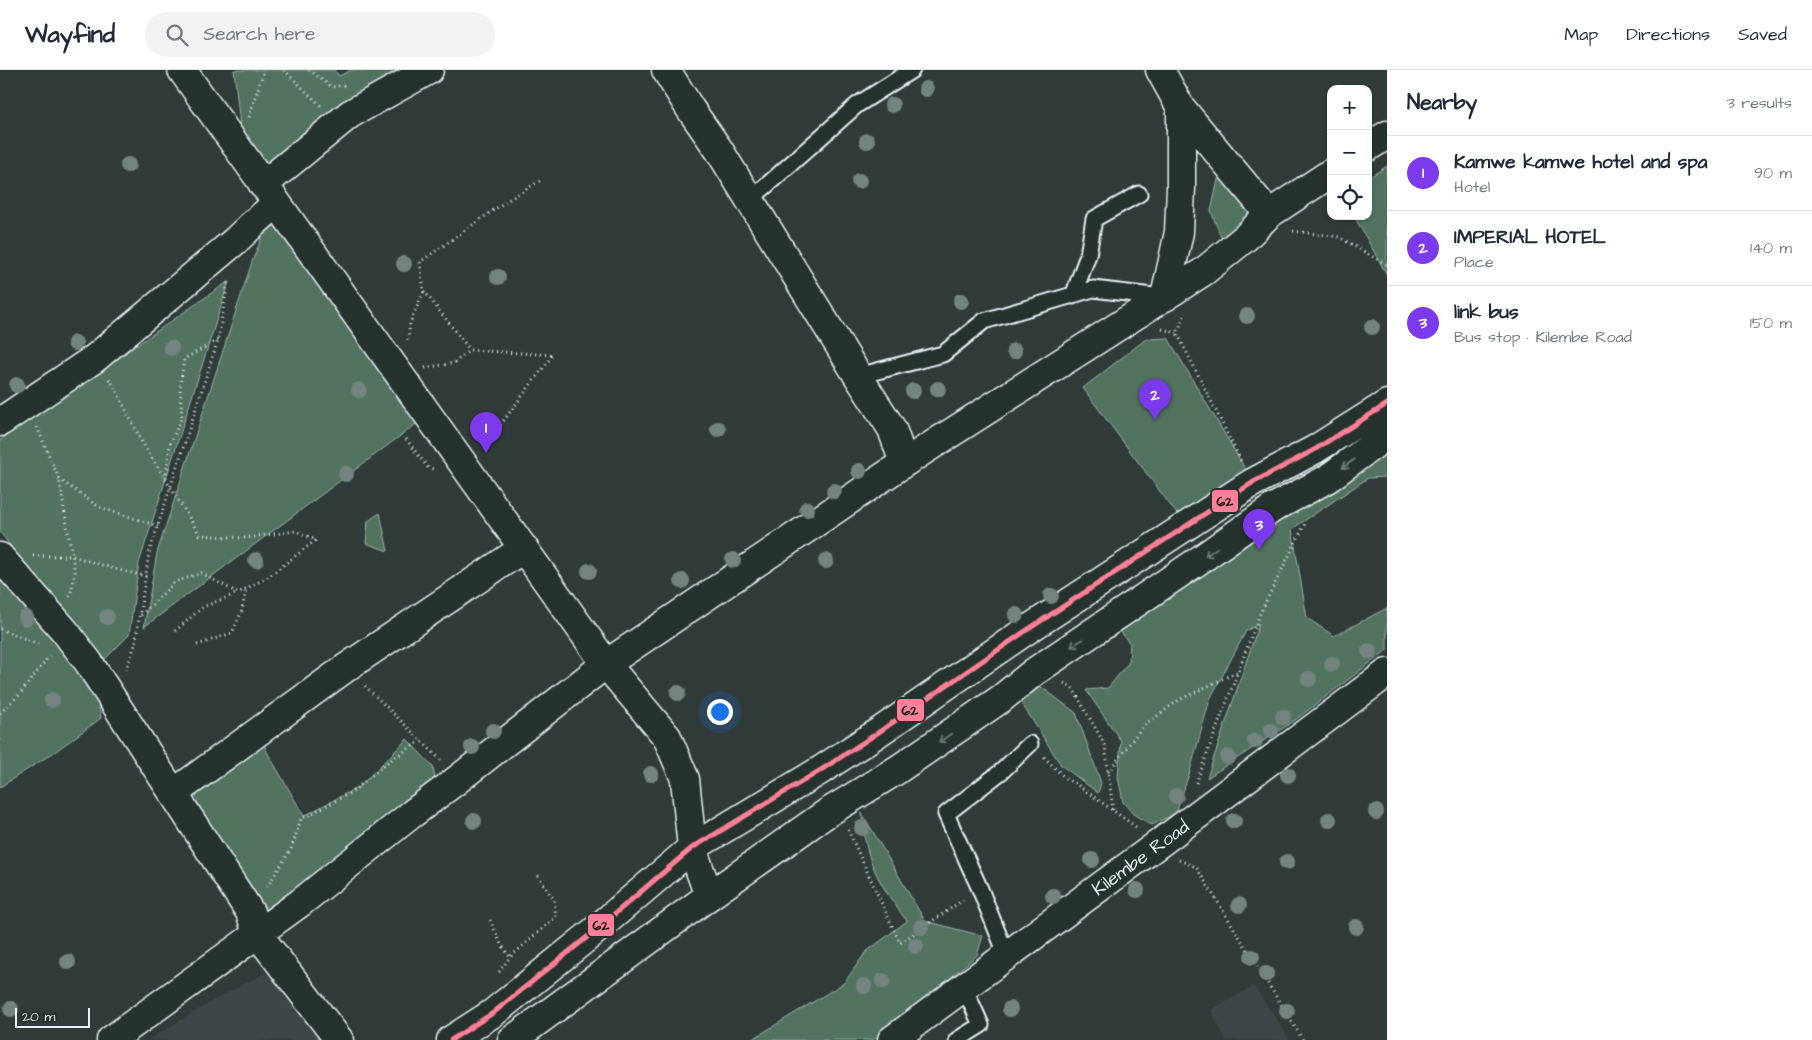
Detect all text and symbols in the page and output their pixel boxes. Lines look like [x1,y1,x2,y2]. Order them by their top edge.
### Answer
search box [145,12,495,57]
text: Wayfind [25,18,115,52]
icon: search [163,21,191,49]
text: Search here [203,21,315,48]
text: Map [1564,22,1598,47]
text: Directions [1626,22,1710,47]
text: Saved [1738,22,1787,47]
map controls [1327,85,1372,220]
button: + [1327,85,1372,130]
text: Nearby [1407,88,1477,117]
text: 3 results [1727,92,1792,114]
button: − [1327,130,1372,175]
text: Kamwe kamwe hotel and spa [1454,149,1708,176]
text: 1 [1422,162,1424,184]
text: 90 m [1754,162,1792,184]
button: locate [1327,175,1372,220]
text: Hotel [1454,176,1490,198]
text: IMPERIAL HOTEL [1454,224,1606,251]
text: 2 [1418,237,1428,259]
text: 140 m [1750,237,1792,259]
text: Place [1454,251,1494,273]
text: link bus [1454,299,1519,326]
text: 3 [1419,312,1427,334]
text: 150 m [1750,312,1792,334]
text: Bus stop · Kilembe Road [1454,326,1632,348]
pin: 2 [1139,379,1171,420]
pin: 1 [470,412,502,453]
one-way arrow [1341,459,1355,469]
line badge: 62 [1211,489,1239,513]
text: 62 [1217,492,1234,512]
pin: 3 [1243,509,1275,550]
one-way arrow [1205,547,1219,557]
one-way arrow [1070,638,1084,648]
line badge: 62 [896,698,925,722]
your location [707,699,733,725]
text: 62 [902,701,919,721]
one-way arrow [938,733,952,743]
street label: Kilembe Road [1087,813,1195,903]
line badge: 62 [587,913,615,937]
text: 62 [593,916,610,936]
scale bar [15,1005,90,1028]
text: 20 m [22,1007,55,1027]

